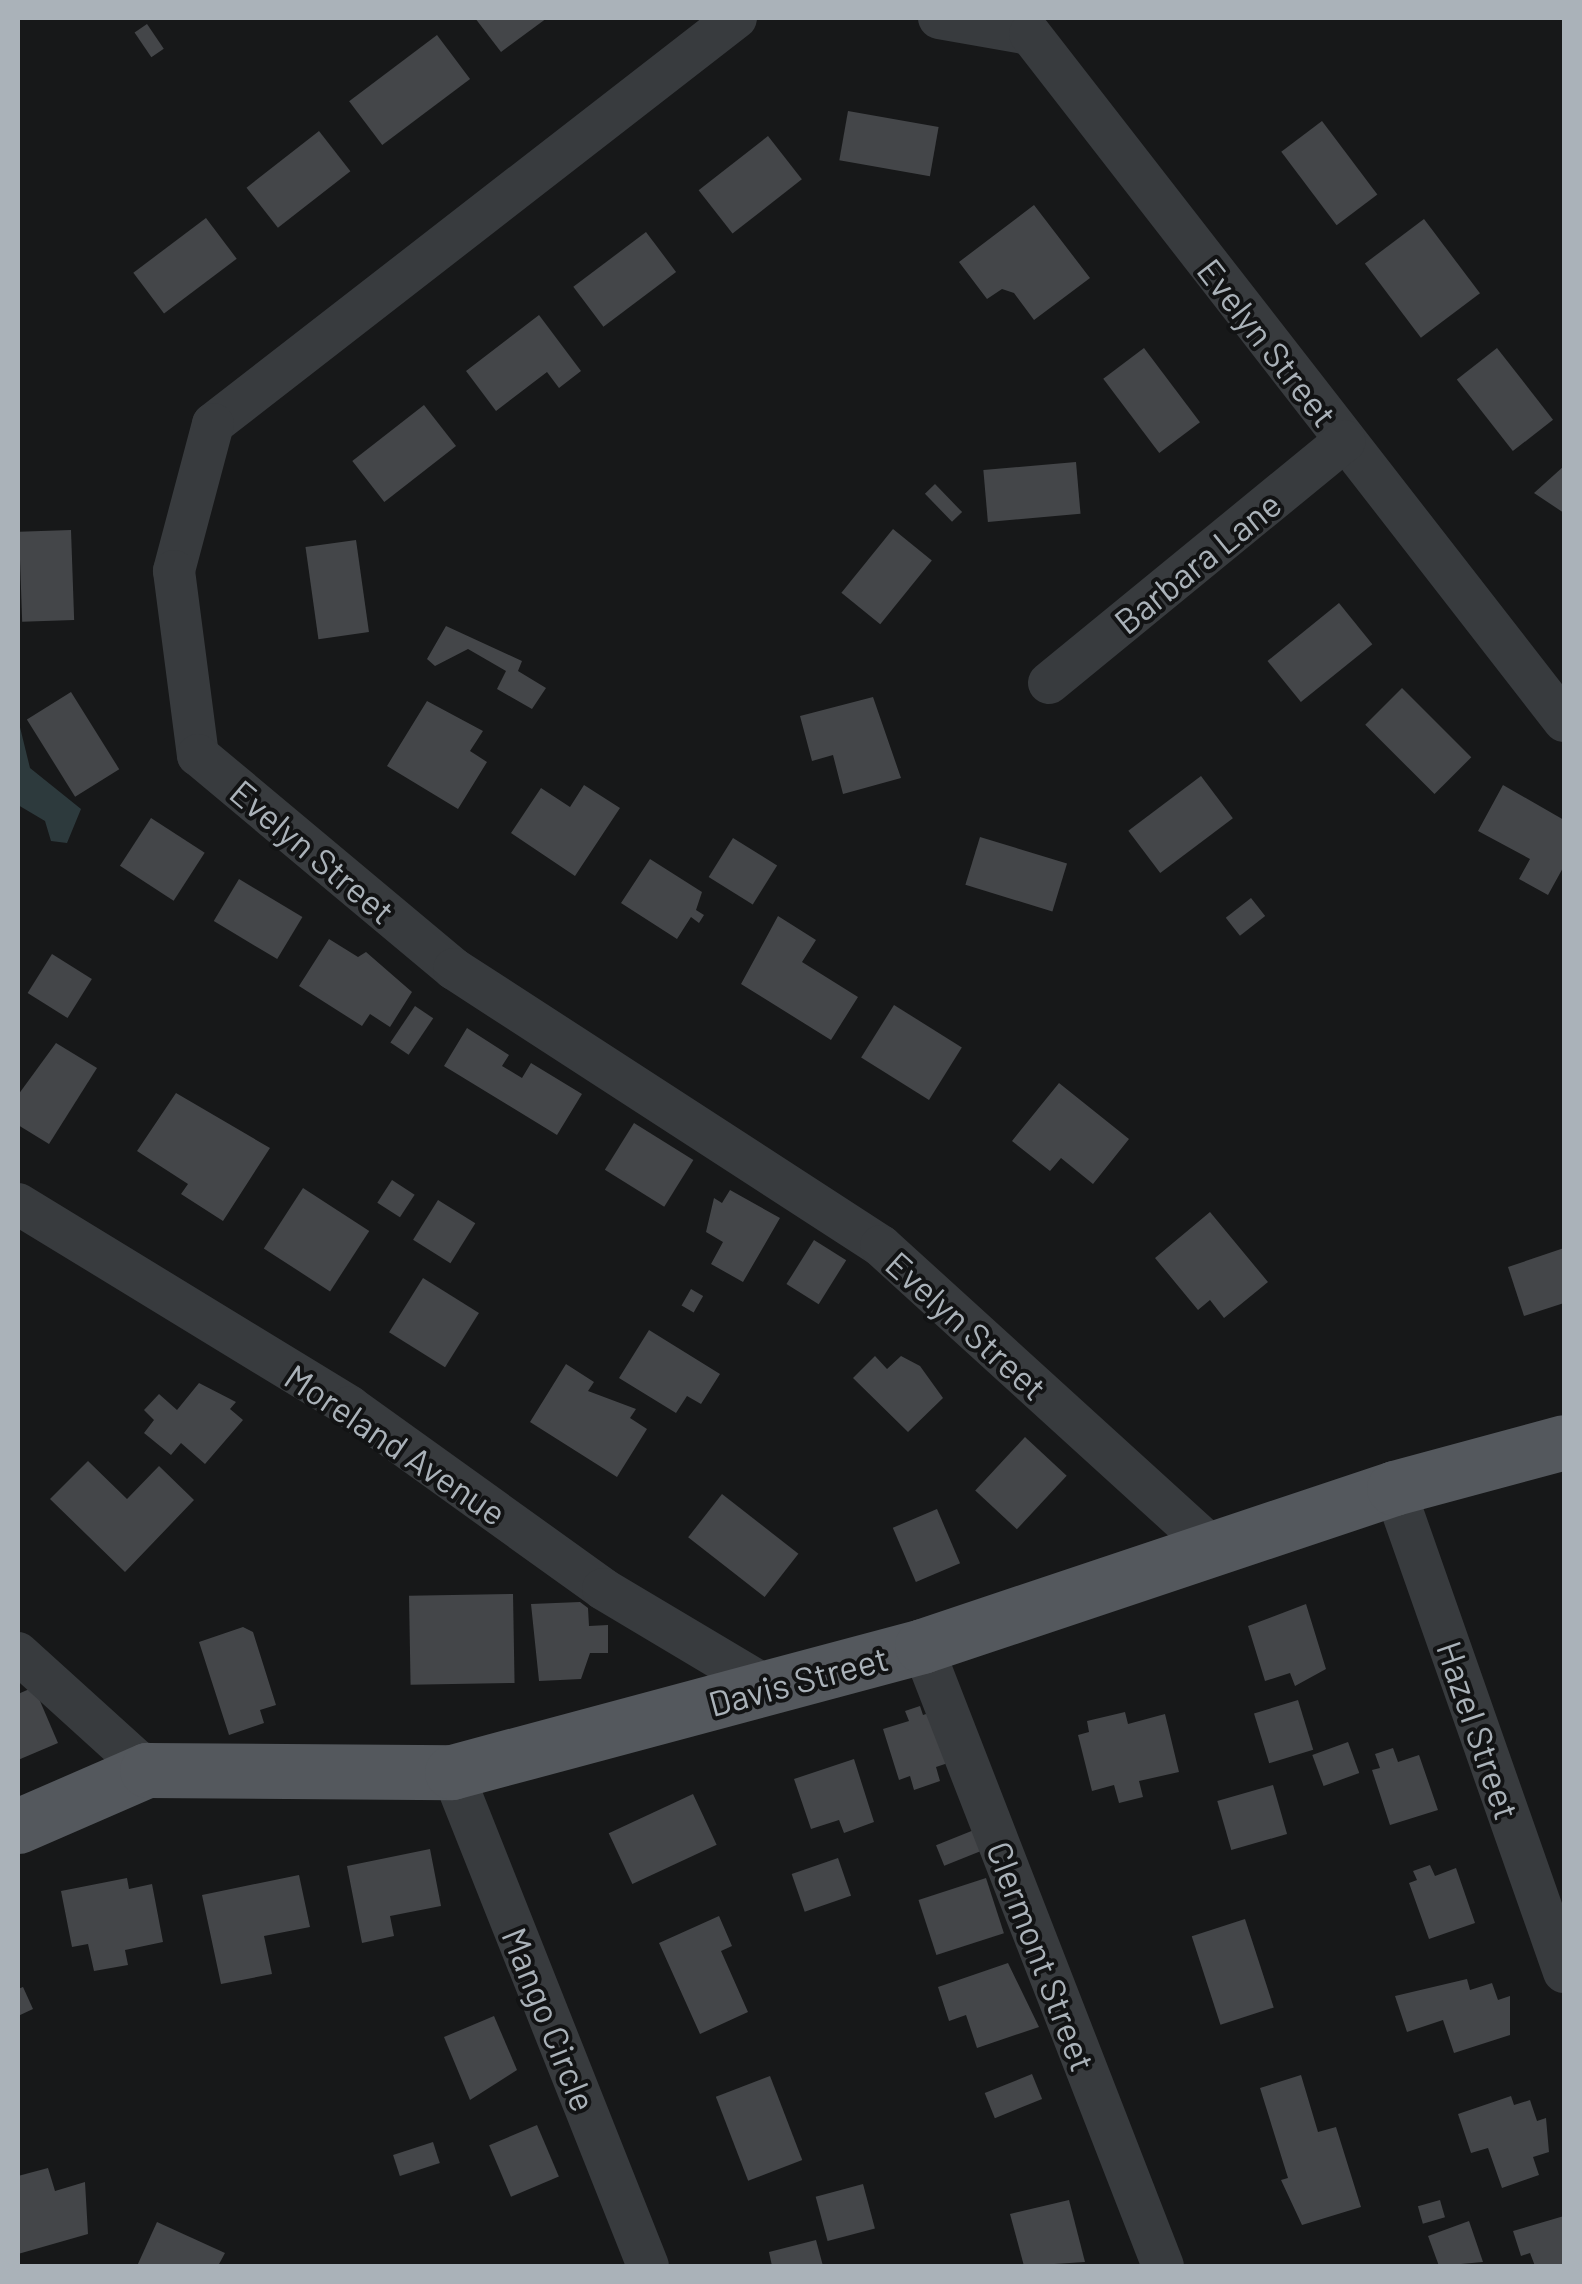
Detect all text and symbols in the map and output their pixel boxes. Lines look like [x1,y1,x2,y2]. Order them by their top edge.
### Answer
street label: Evelyn Street [1189,250,1347,434]
street label: Barbara Lane [1105,482,1289,642]
street label: Evelyn Street [222,770,404,932]
street label: Evelyn Street [878,1242,1056,1408]
street label: Moreland Avenue [278,1355,514,1533]
street label: Hazel Street [1429,1635,1529,1825]
street label: Davis Street [704,1636,892,1724]
street label: Clermont Street [979,1835,1105,2077]
street label: Mango Circle [494,1921,606,2117]

